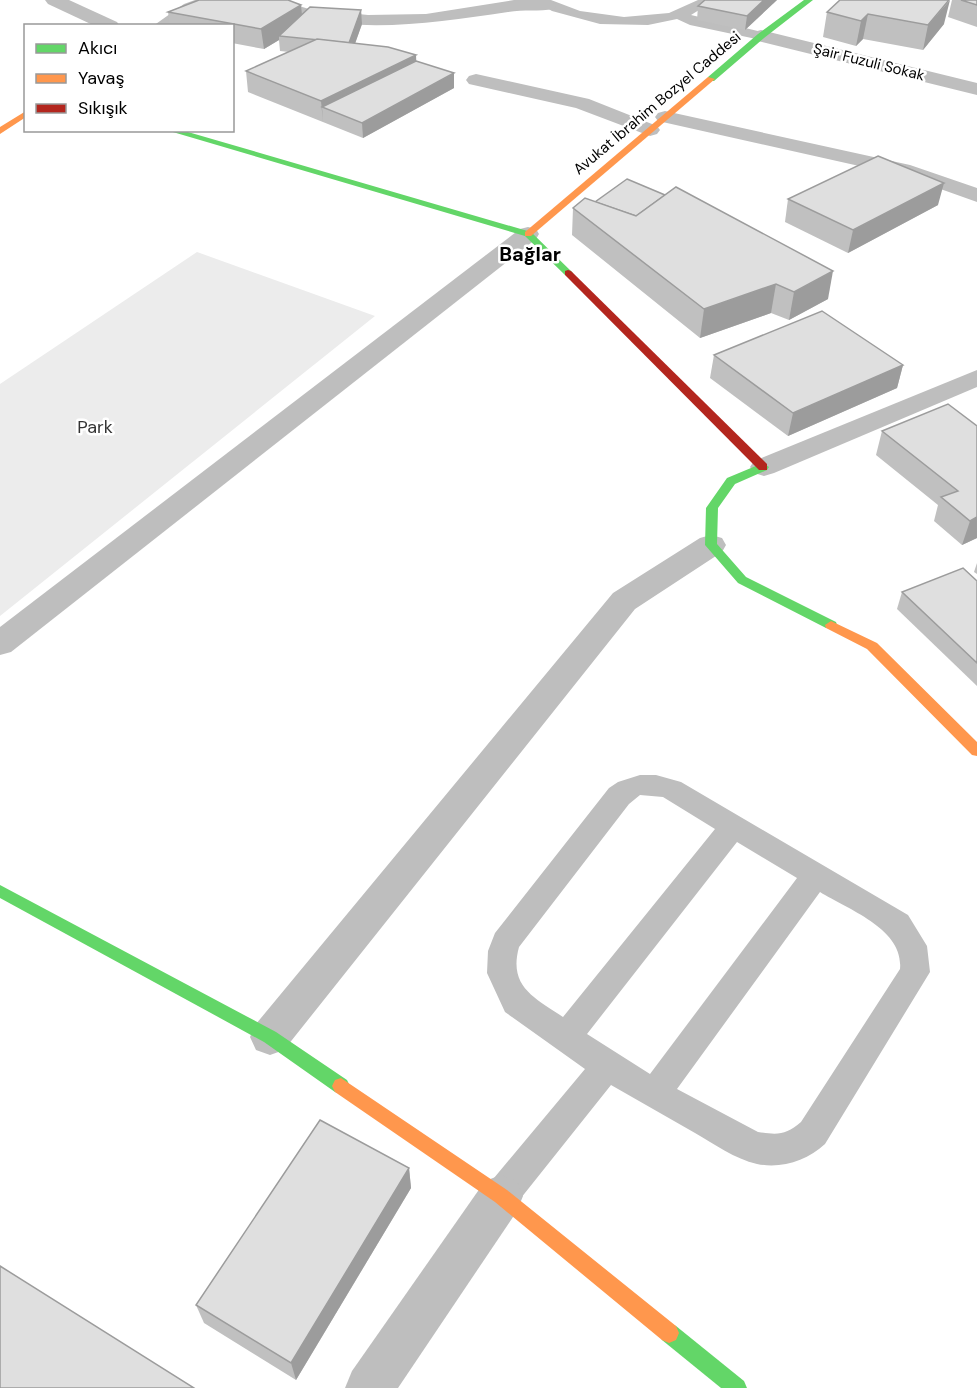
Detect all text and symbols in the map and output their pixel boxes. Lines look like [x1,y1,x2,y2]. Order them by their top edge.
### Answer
legend [24,24,234,132]
street label: Avukat İbrahim Bozyel Caddesi [569,27,745,179]
text: Akıcı [78,36,117,60]
street label: Şair Fuzuli Sokak [811,39,927,86]
text: Yavaş [78,66,124,90]
text: Sıkışık [78,96,128,120]
district label: Bağlar [499,241,561,267]
park label: Park [77,415,113,439]

